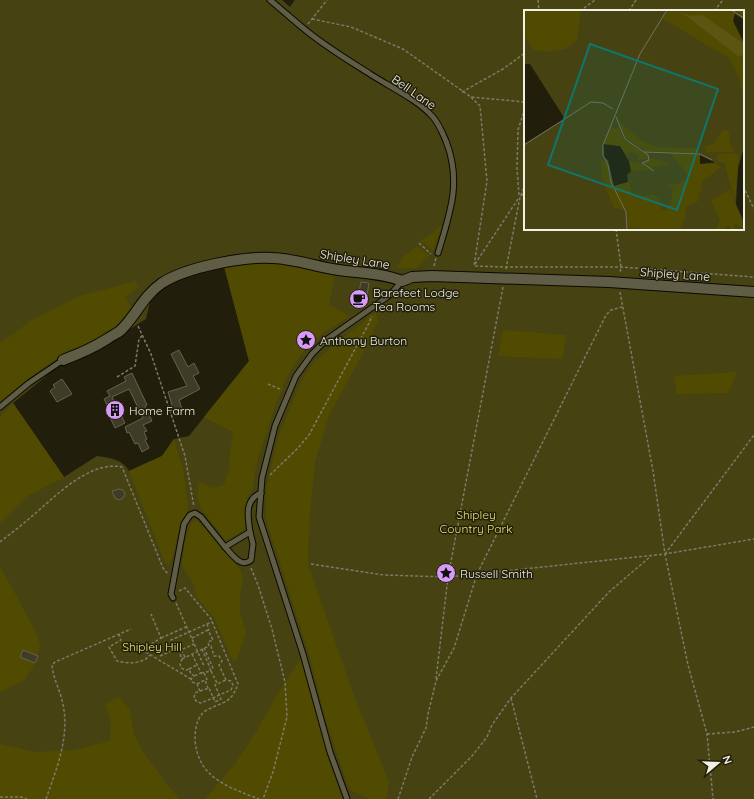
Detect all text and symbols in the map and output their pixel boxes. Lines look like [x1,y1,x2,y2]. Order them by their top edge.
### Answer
inset map [524,10,744,230]
street label: Bell Lane [389,71,439,113]
street label: Shipley Lane [319,246,391,272]
street label: Shipley Lane [639,264,711,284]
place label: Barefeet Lodge Tea Rooms [373,285,459,314]
cafe icon: Barefeet Lodge Tea Rooms [348,288,370,310]
place icon: Anthony Burton [295,329,317,351]
place label: Anthony Burton [320,333,407,348]
building icon: Home Farm [104,399,126,421]
place label: Home Farm [129,403,195,418]
park label: Shipley Country Park [439,507,513,536]
place icon: Russell Smith [435,562,457,584]
place label: Russell Smith [460,566,533,581]
park label: Shipley Hill [122,639,182,654]
north arrow [698,743,738,783]
text: N [720,754,735,766]

